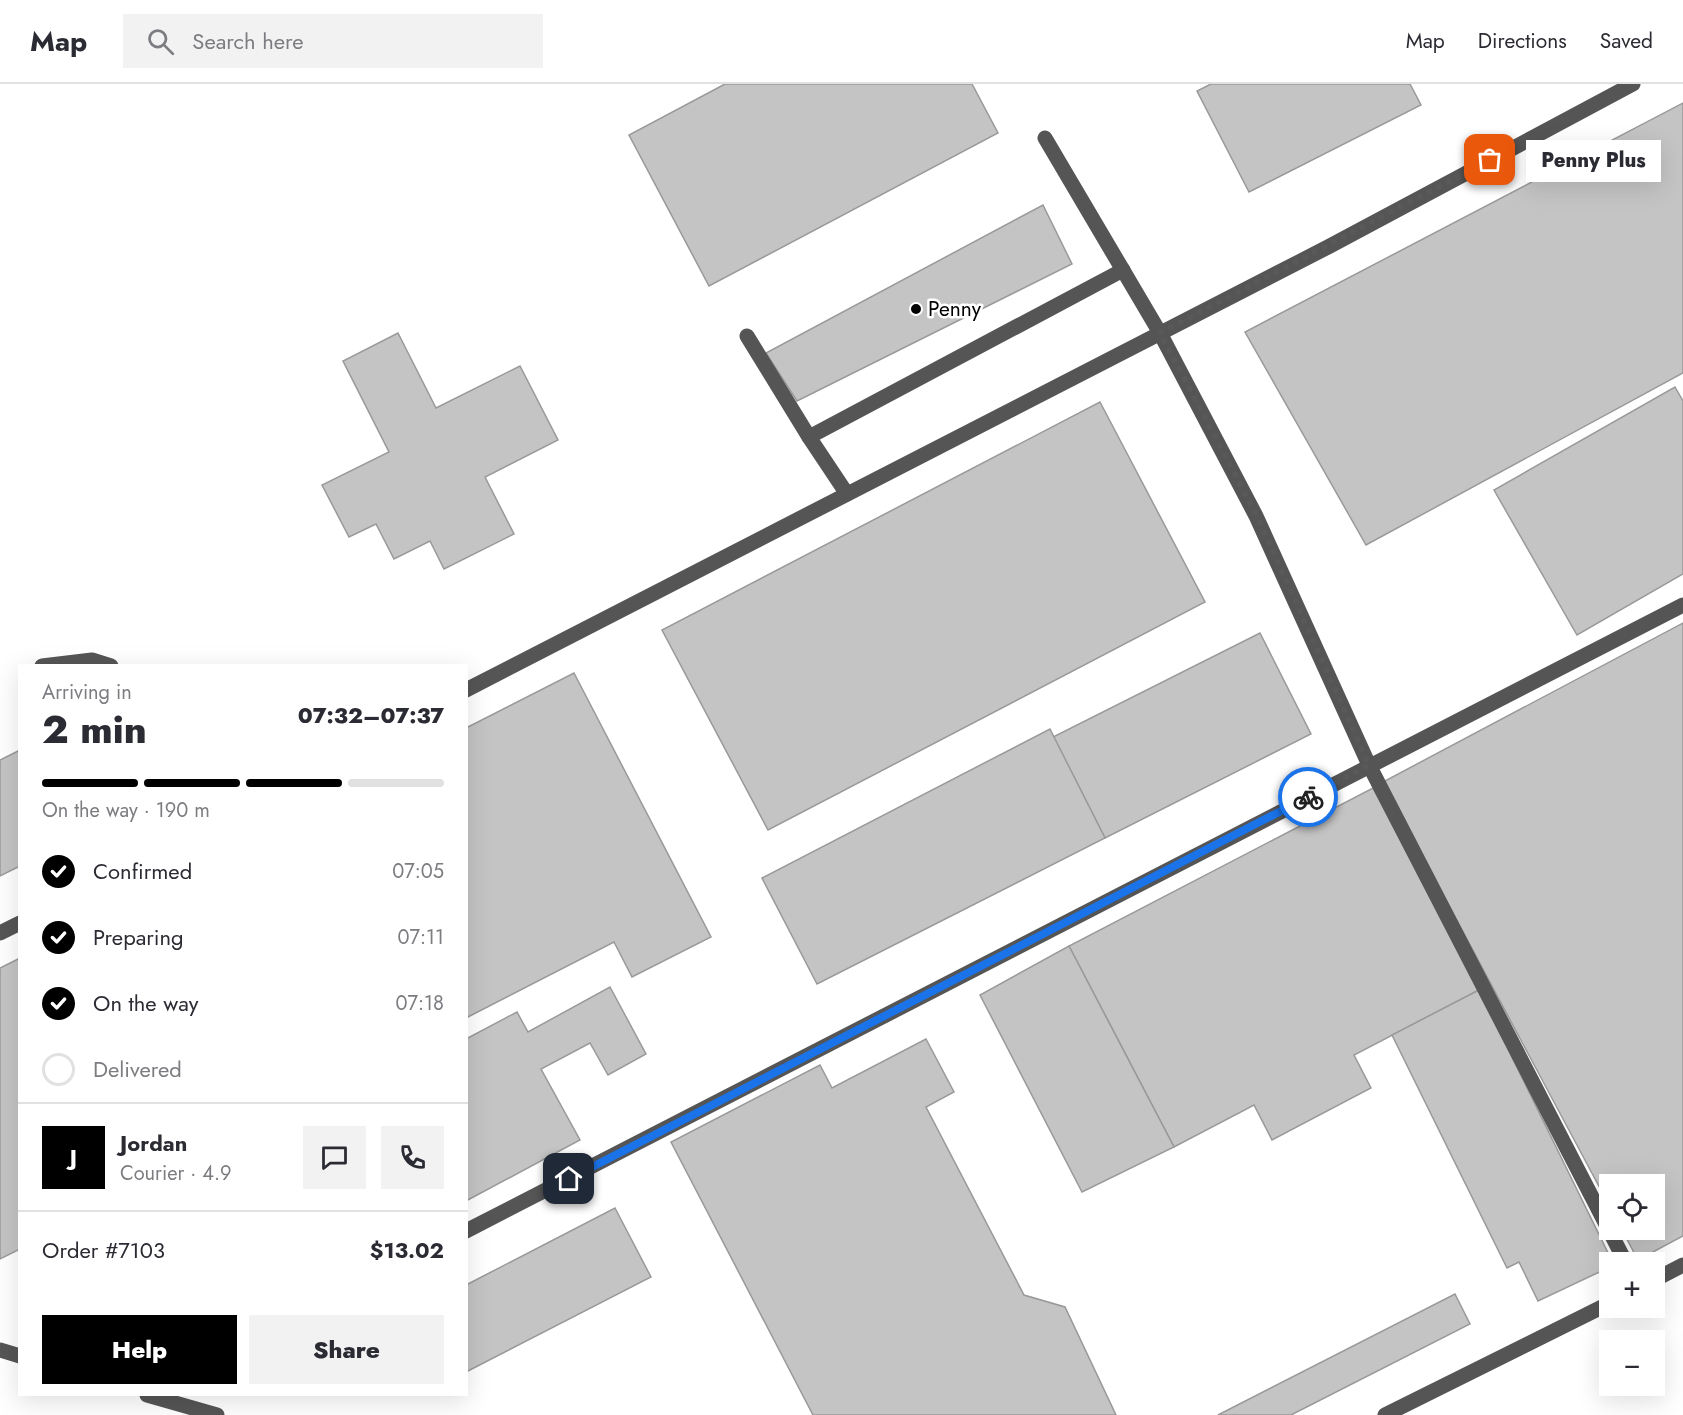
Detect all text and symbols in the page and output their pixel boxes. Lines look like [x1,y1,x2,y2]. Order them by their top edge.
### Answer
search box [123,14,543,68]
text: Map [30,21,87,62]
icon: search [144,25,177,58]
text: Search here [192,25,304,57]
text: Map [1406,26,1445,56]
text: Directions [1478,26,1567,56]
text: Saved [1600,26,1653,56]
pin [1464,134,1515,185]
callout: Penny Plus [1526,139,1661,181]
icon: bag [1473,143,1506,176]
text: Penny Plus [1541,146,1646,175]
place label: Penny [928,294,982,324]
marker: Penny [909,302,923,316]
text: Arriving in [42,678,132,707]
text: 07:32–07:37 [298,699,444,731]
text: 2 min [42,701,147,758]
courier [1278,767,1338,827]
icon: bike [1292,781,1325,814]
text: On the way · 190 m [42,796,210,825]
icon: check [42,855,75,888]
text: Confirmed [93,855,192,887]
text: 07:05 [392,857,444,886]
icon: check [42,921,75,954]
text: Preparing [93,921,184,953]
text: 07:11 [398,923,444,952]
icon: check [42,987,75,1020]
text: On the way [93,987,198,1019]
text: 07:18 [396,989,444,1018]
text: Delivered [93,1053,182,1085]
button: chat [303,1126,366,1189]
button: phone [381,1126,444,1189]
text: Jordan [120,1127,187,1159]
text: J [70,1141,77,1173]
pin [543,1153,594,1204]
text: Courier · 4.9 [120,1159,232,1188]
icon: home [552,1162,585,1195]
map controls [1599,1174,1665,1396]
button: locate [1599,1174,1665,1240]
text: Order #7103 [42,1234,165,1266]
text: $13.02 [370,1234,444,1266]
button: + [1599,1252,1665,1318]
button: Help [42,1315,237,1384]
button: Share [249,1315,444,1384]
button: − [1599,1330,1665,1396]

